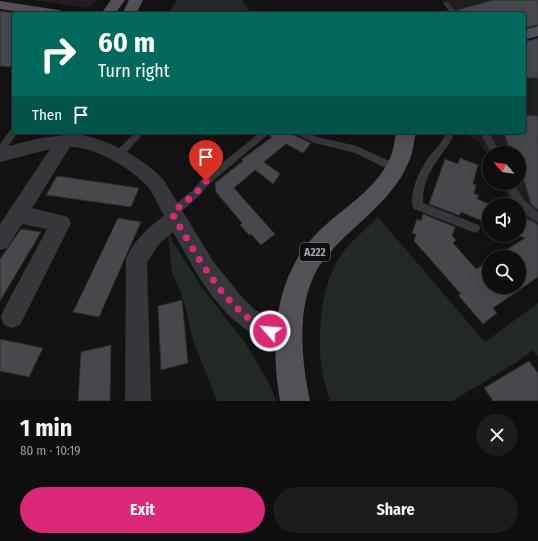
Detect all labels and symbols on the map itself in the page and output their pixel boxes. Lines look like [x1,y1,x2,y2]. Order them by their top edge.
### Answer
pin [189,140,223,181]
north arrow [482,146,526,190]
road number: A222 [300,243,330,261]
position arrow [249,310,291,352]

